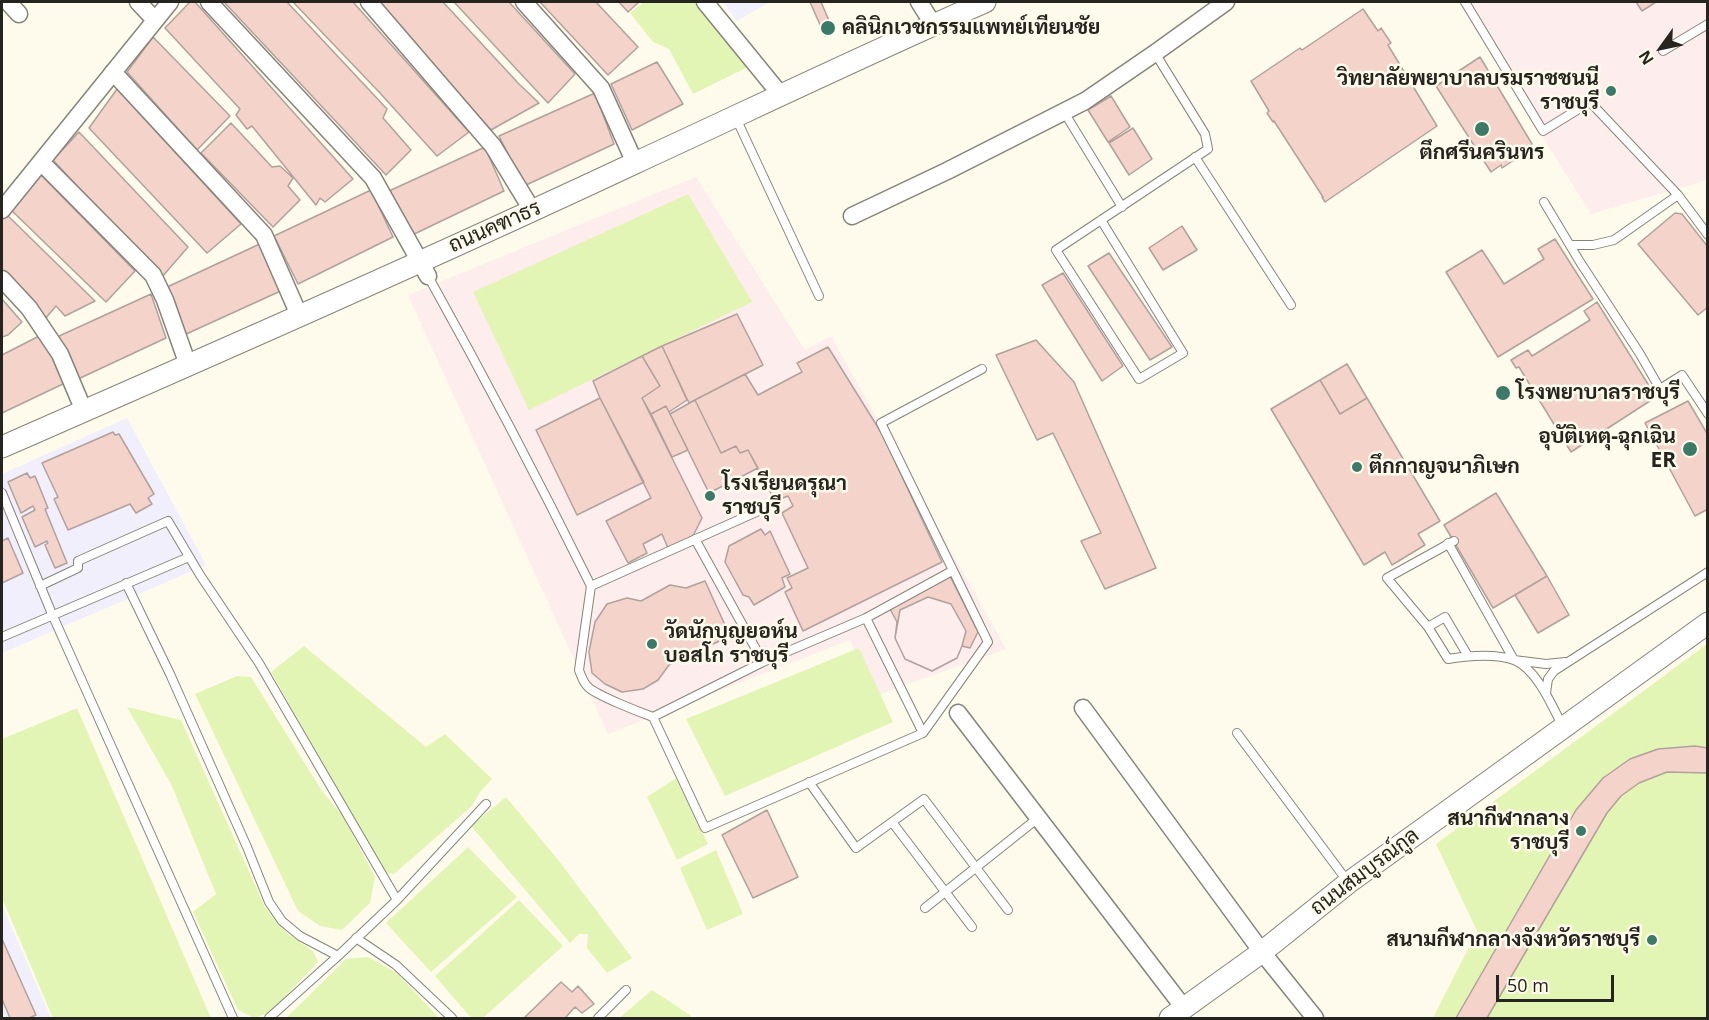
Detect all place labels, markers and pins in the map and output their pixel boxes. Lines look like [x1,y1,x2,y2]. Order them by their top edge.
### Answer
place label: คลินิกเวชกรรมแพทย์เทียนชัย [842,15,1100,41]
marker: คลินิกเวชกรรมแพทย์เทียนชัย [819,19,837,37]
place label: วิทยาลัยพยาบาลบรมราชชนนี ราชบุรี [1337,66,1599,116]
marker: วิทยาลัยพยาบาลบรมราชชนนี ราชบุรี [1604,84,1618,98]
marker: ตึกศรีนครินทร [1473,120,1491,138]
place label: ตึกศรีนครินทร [1420,140,1544,166]
place label: โรงพยาบาลราชบุรี [1516,380,1680,406]
marker: โรงพยาบาลราชบุรี [1494,384,1512,402]
place label: อุบัติเหตุ-ฉุกเฉิน ER [1538,424,1676,474]
marker: อุบัติเหตุ-ฉุกเฉิน ER [1681,440,1699,458]
place label: ตึกกาญจนาภิเษก [1369,454,1520,480]
marker: ตึกกาญจนาภิเษก [1350,460,1364,474]
place label: โรงเรียนดรุณา ราชบุรี [722,471,847,521]
marker: โรงเรียนดรุณา ราชบุรี [703,489,717,503]
place label: วัดนักบุญยอห์น บอสโก ราชบุรี [664,619,798,669]
marker: วัดนักบุญยอห์น บอสโก ราชบุรี [645,637,659,651]
place label: สนากีฬากลาง ราชบุรี [1447,806,1569,856]
marker: สนากีฬากลาง ราชบุรี [1574,824,1588,838]
place label: สนามกีฬากลางจังหวัดราชบุรี [1386,927,1640,953]
marker: สนามกีฬากลางจังหวัดราชบุรี [1645,933,1659,947]

